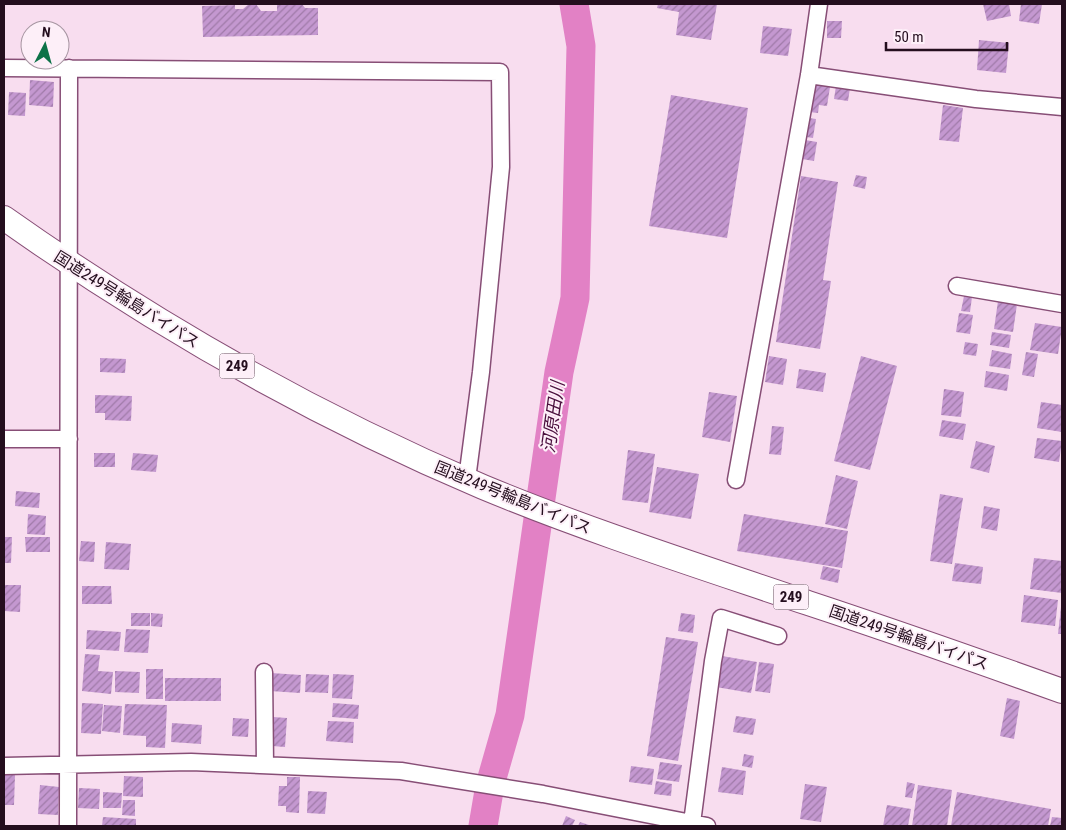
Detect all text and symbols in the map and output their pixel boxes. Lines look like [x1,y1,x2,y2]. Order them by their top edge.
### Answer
north arrow [20,20,70,70]
scale bar [886,20,1007,52]
text: N [41,24,51,40]
text: 50 m [894,28,924,46]
street label: 国道249号輪島バイパス [51,247,203,352]
road number: 249 [220,354,254,378]
water label: 河原田川 [537,378,568,454]
street label: 国道249号輪島バイパス [432,457,594,538]
road number: 249 [774,584,808,610]
street label: 国道249号輪島バイパス [827,601,991,674]

